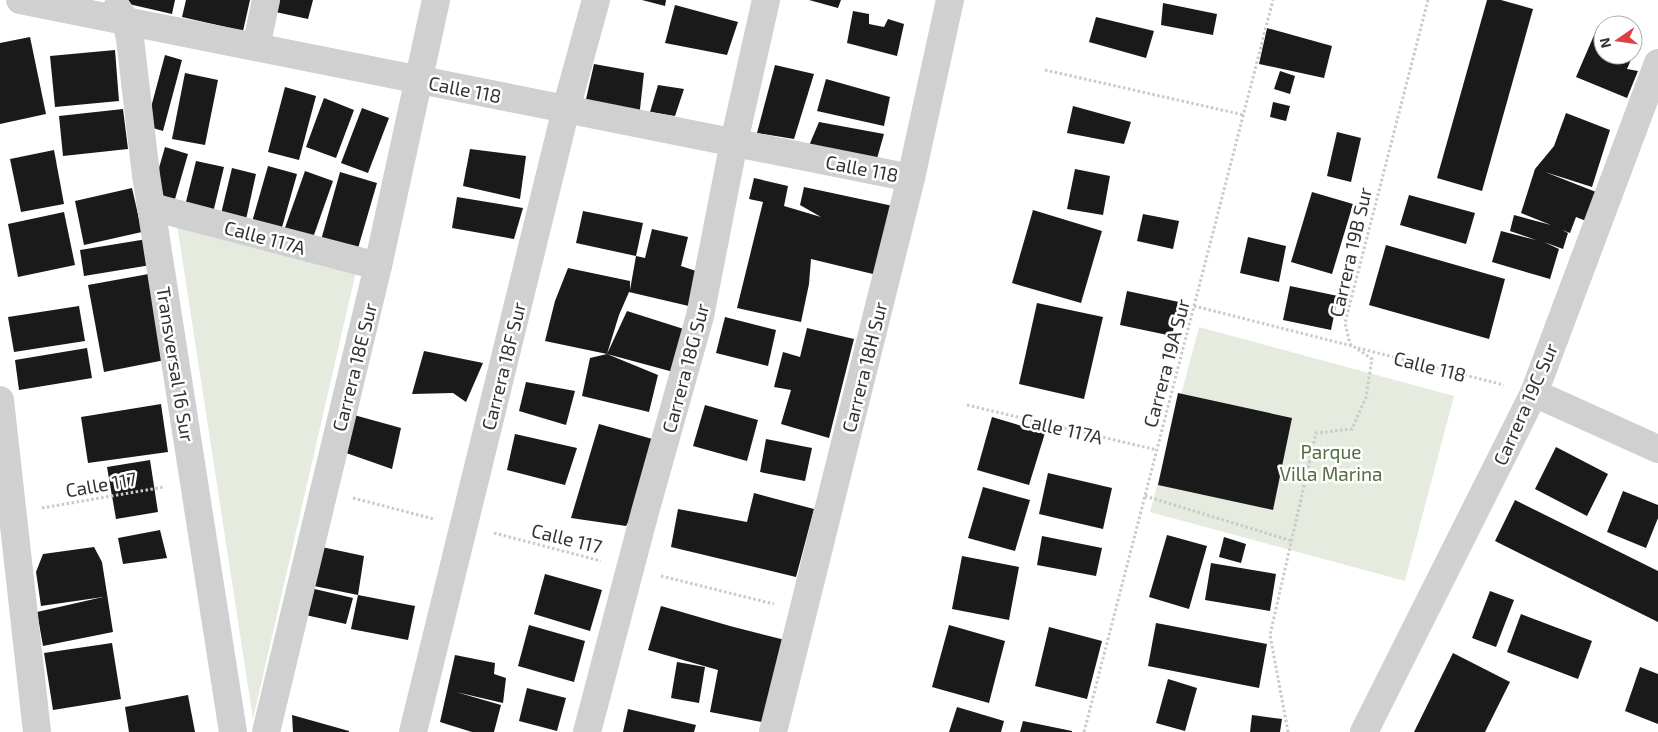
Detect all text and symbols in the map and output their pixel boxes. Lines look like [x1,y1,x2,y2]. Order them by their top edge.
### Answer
north arrow [1593,15,1643,65]
text: N [1595,36,1614,50]
street label: Calle 118 [427,71,503,107]
street label: Calle 118 [824,150,900,186]
street label: Carrera 19B Sur [1324,185,1376,319]
street label: Calle 117A [222,215,308,259]
street label: Transversal 16 Sur [152,285,200,444]
street label: Carrera 19A Sur [1138,296,1194,430]
street label: Carrera 18F Sur [476,299,530,432]
street label: Carrera 18H Sur [837,299,891,435]
street label: Carrera 18E Sur [327,300,381,434]
street label: Carrera 18G Sur [657,300,713,435]
street label: Carrera 19C Sur [1488,339,1562,469]
street label: Calle 118 [1391,346,1469,386]
street label: Calle 117A [1019,407,1105,449]
park label: Parque Villa Marina [1279,440,1383,485]
street label: Calle 117 [64,466,139,502]
street label: Calle 117 [529,518,605,558]

